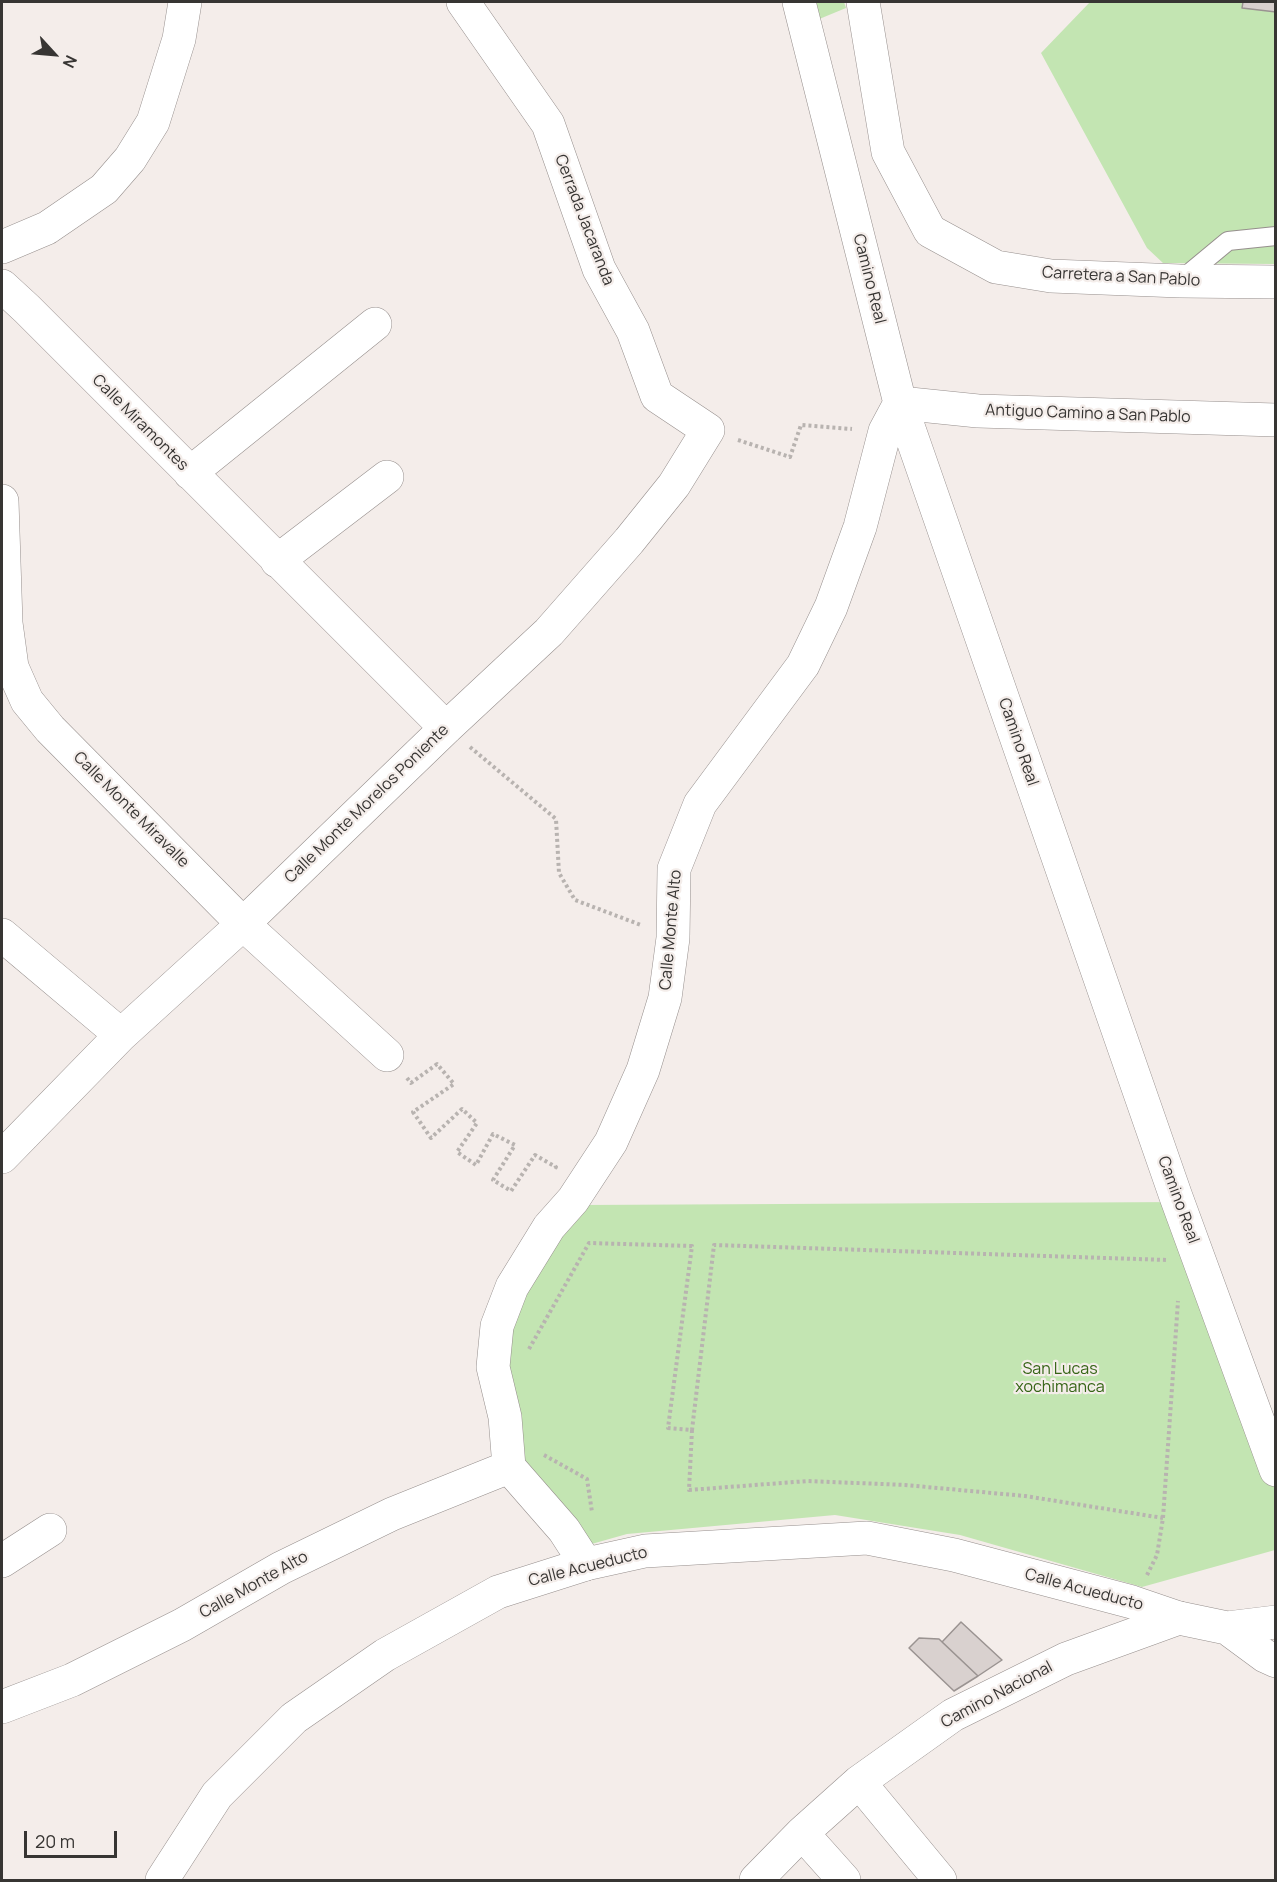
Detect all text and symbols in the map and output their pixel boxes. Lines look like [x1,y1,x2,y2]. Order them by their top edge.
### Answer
north arrow [24,24,84,84]
text: N [58,52,83,72]
street label: Cerrada Jacaranda [550,152,618,288]
street label: Camino Real [849,232,889,326]
street label: Carretera a San Pablo [1041,263,1201,291]
street label: Calle Miramontes [88,371,192,475]
street label: Antiguo Camino a San Pablo [985,401,1191,427]
street label: Camino Real [994,696,1042,788]
street label: Calle Monte Morelos Poniente [281,721,453,887]
street label: Calle Monte Miravalle [69,748,193,872]
street label: Calle Monte Alto [656,869,686,991]
street label: Camino Real [1153,1154,1203,1246]
park label: San Lucas xochimanca [1015,1360,1105,1398]
street label: Calle Acueducto [527,1543,649,1591]
street label: Calle Monte Alto [197,1547,311,1623]
street label: Calle Acueducto [1023,1565,1145,1615]
street label: Camino Nacional [938,1658,1056,1732]
scale bar [27,1819,120,1857]
text: 20 m [35,1829,75,1853]

